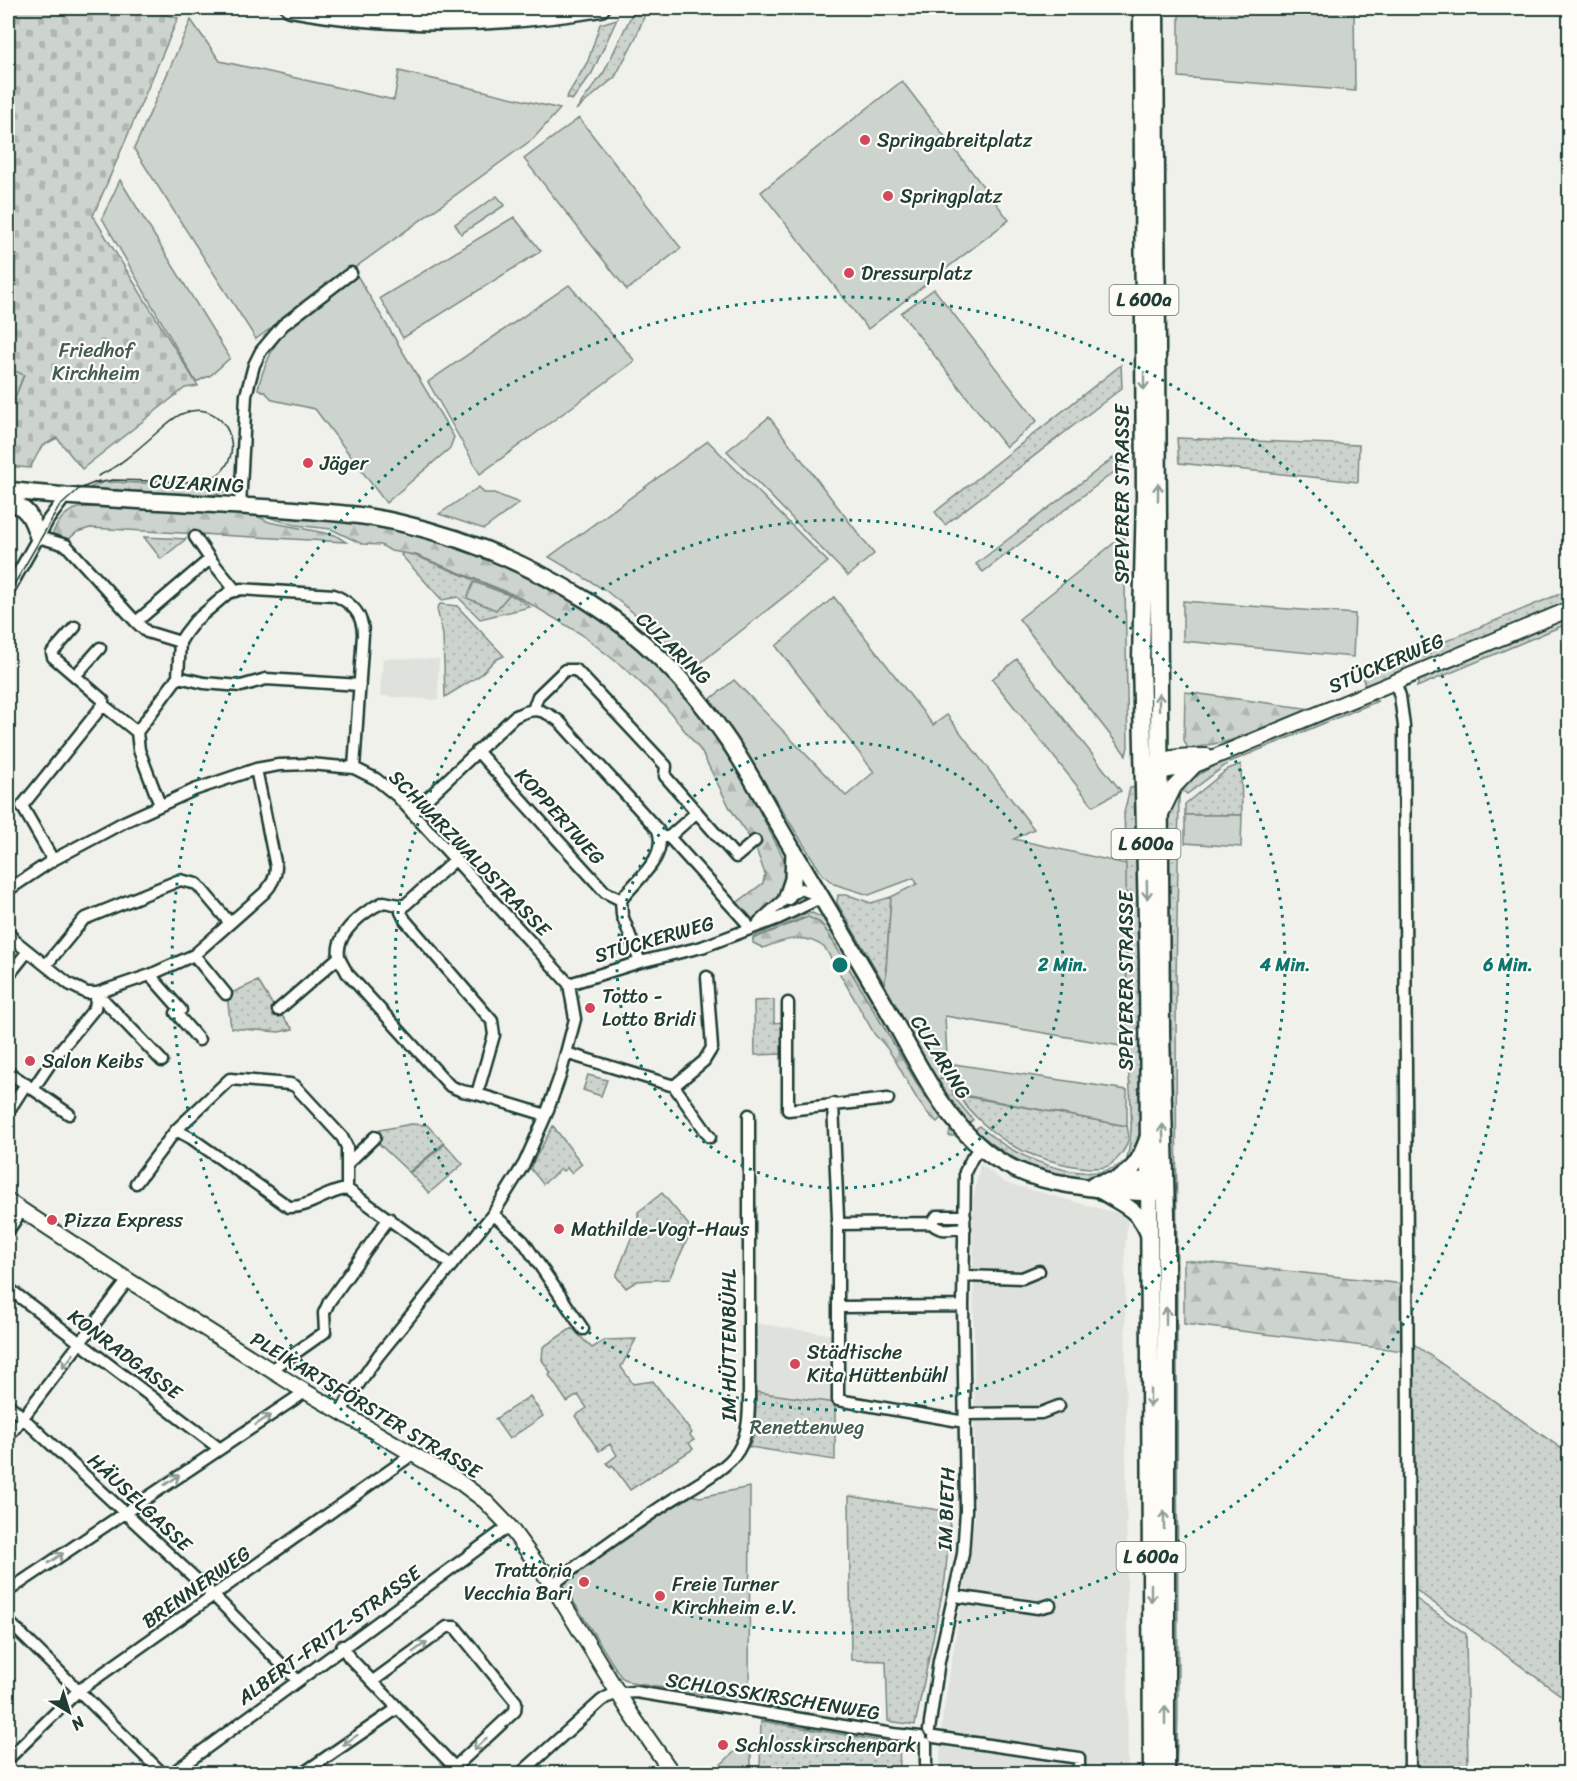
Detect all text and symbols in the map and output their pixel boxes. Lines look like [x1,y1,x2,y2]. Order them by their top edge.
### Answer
place label: Springabreitplatz [877,123,1033,158]
marker: Springabreitplatz [858,133,872,147]
place label: Springplatz [900,179,1003,214]
marker: Springplatz [881,189,895,203]
place label: Dressurplatz [861,256,973,291]
marker: Dressurplatz [842,266,856,280]
road number: L 600a [1110,285,1178,315]
park label: Friedhof Kirchheim [52,333,140,391]
one-way arrow [1138,370,1150,390]
street label: SPEYERER STRASSE [1105,402,1140,584]
place label: Jäger [319,446,370,481]
marker: Jäger [301,456,315,470]
street label: CUZARING [149,464,245,503]
one-way arrow [1152,482,1164,502]
street label: CUZARING [627,603,720,694]
street label: STÜCKERWEG [1323,623,1450,704]
one-way arrow [1153,693,1165,713]
street label: KOPPERTWEG [506,759,614,874]
street label: SCHWARZWALDSTRASSE [380,761,561,947]
road number: L 600a [1112,829,1180,859]
one-way arrow [1141,880,1153,900]
street label: SPEYERER STRASSE [1109,889,1144,1071]
street label: STÜCKERWEG [590,906,719,973]
text: 2 Min. [1037,949,1088,981]
text: 4 Min. [1259,949,1310,981]
text: 6 Min. [1482,949,1533,981]
centre of rings [830,955,850,975]
place label: Totto - Lotto Bridi [602,979,697,1037]
marker: Totto - Lotto Bridi [583,1001,597,1015]
street label: CUZARING [901,1008,981,1107]
place label: Salon Keibs [42,1044,144,1079]
marker: Salon Keibs [23,1054,37,1068]
one-way arrow [1157,1124,1169,1144]
place label: Pizza Express [64,1203,184,1238]
place label: Mathilde-Vogt-Haus [571,1212,750,1247]
marker: Pizza Express [45,1213,59,1227]
marker: Mathilde-Vogt-Haus [552,1222,566,1236]
street label: IM HÜTTENBÜHL [712,1268,747,1422]
street label: KONRADGASSE [60,1300,191,1410]
one-way arrow [1160,1307,1172,1327]
street label: PLEIKARTSFÖRSTER STRASSE [243,1322,490,1490]
place label: Städtische Kita Hüttenbühl [807,1335,949,1393]
one-way arrow [61,1352,74,1368]
marker: Städtische Kita Hüttenbühl [788,1357,802,1371]
one-way arrow [1144,1388,1156,1408]
park label: Renettenweg [750,1410,864,1445]
one-way arrow [254,1414,270,1426]
street label: HÄUSELGASSE [79,1444,202,1562]
street label: IM BIETH [928,1467,965,1552]
one-way arrow [164,1474,181,1487]
one-way arrow [1158,1511,1170,1531]
street label: BRENNERWEG [134,1536,259,1638]
road number: L 600a [1116,1542,1186,1572]
one-way arrow [47,1552,64,1564]
place label: Trattoria Vecchia Bari [464,1553,573,1611]
street label: ALBERT-FRITZ-STRASSE [229,1555,430,1715]
place label: Freie Turner Kirchheim e.V. [672,1567,797,1625]
marker: Trattoria Vecchia Bari [577,1575,591,1589]
one-way arrow [1146,1583,1157,1603]
marker: Freie Turner Kirchheim e.V. [653,1589,667,1603]
one-way arrow [411,1641,428,1653]
street label: SCHLOSSKIRSCHENWEG [663,1662,883,1731]
north arrow [39,1682,99,1742]
one-way arrow [1159,1706,1171,1726]
text: N [64,1708,92,1739]
place label: Schlosskirschenpark [735,1728,916,1763]
one-way arrow [341,1734,358,1747]
one-way arrow [472,1737,487,1751]
marker: Schlosskirschenpark [716,1738,730,1752]

